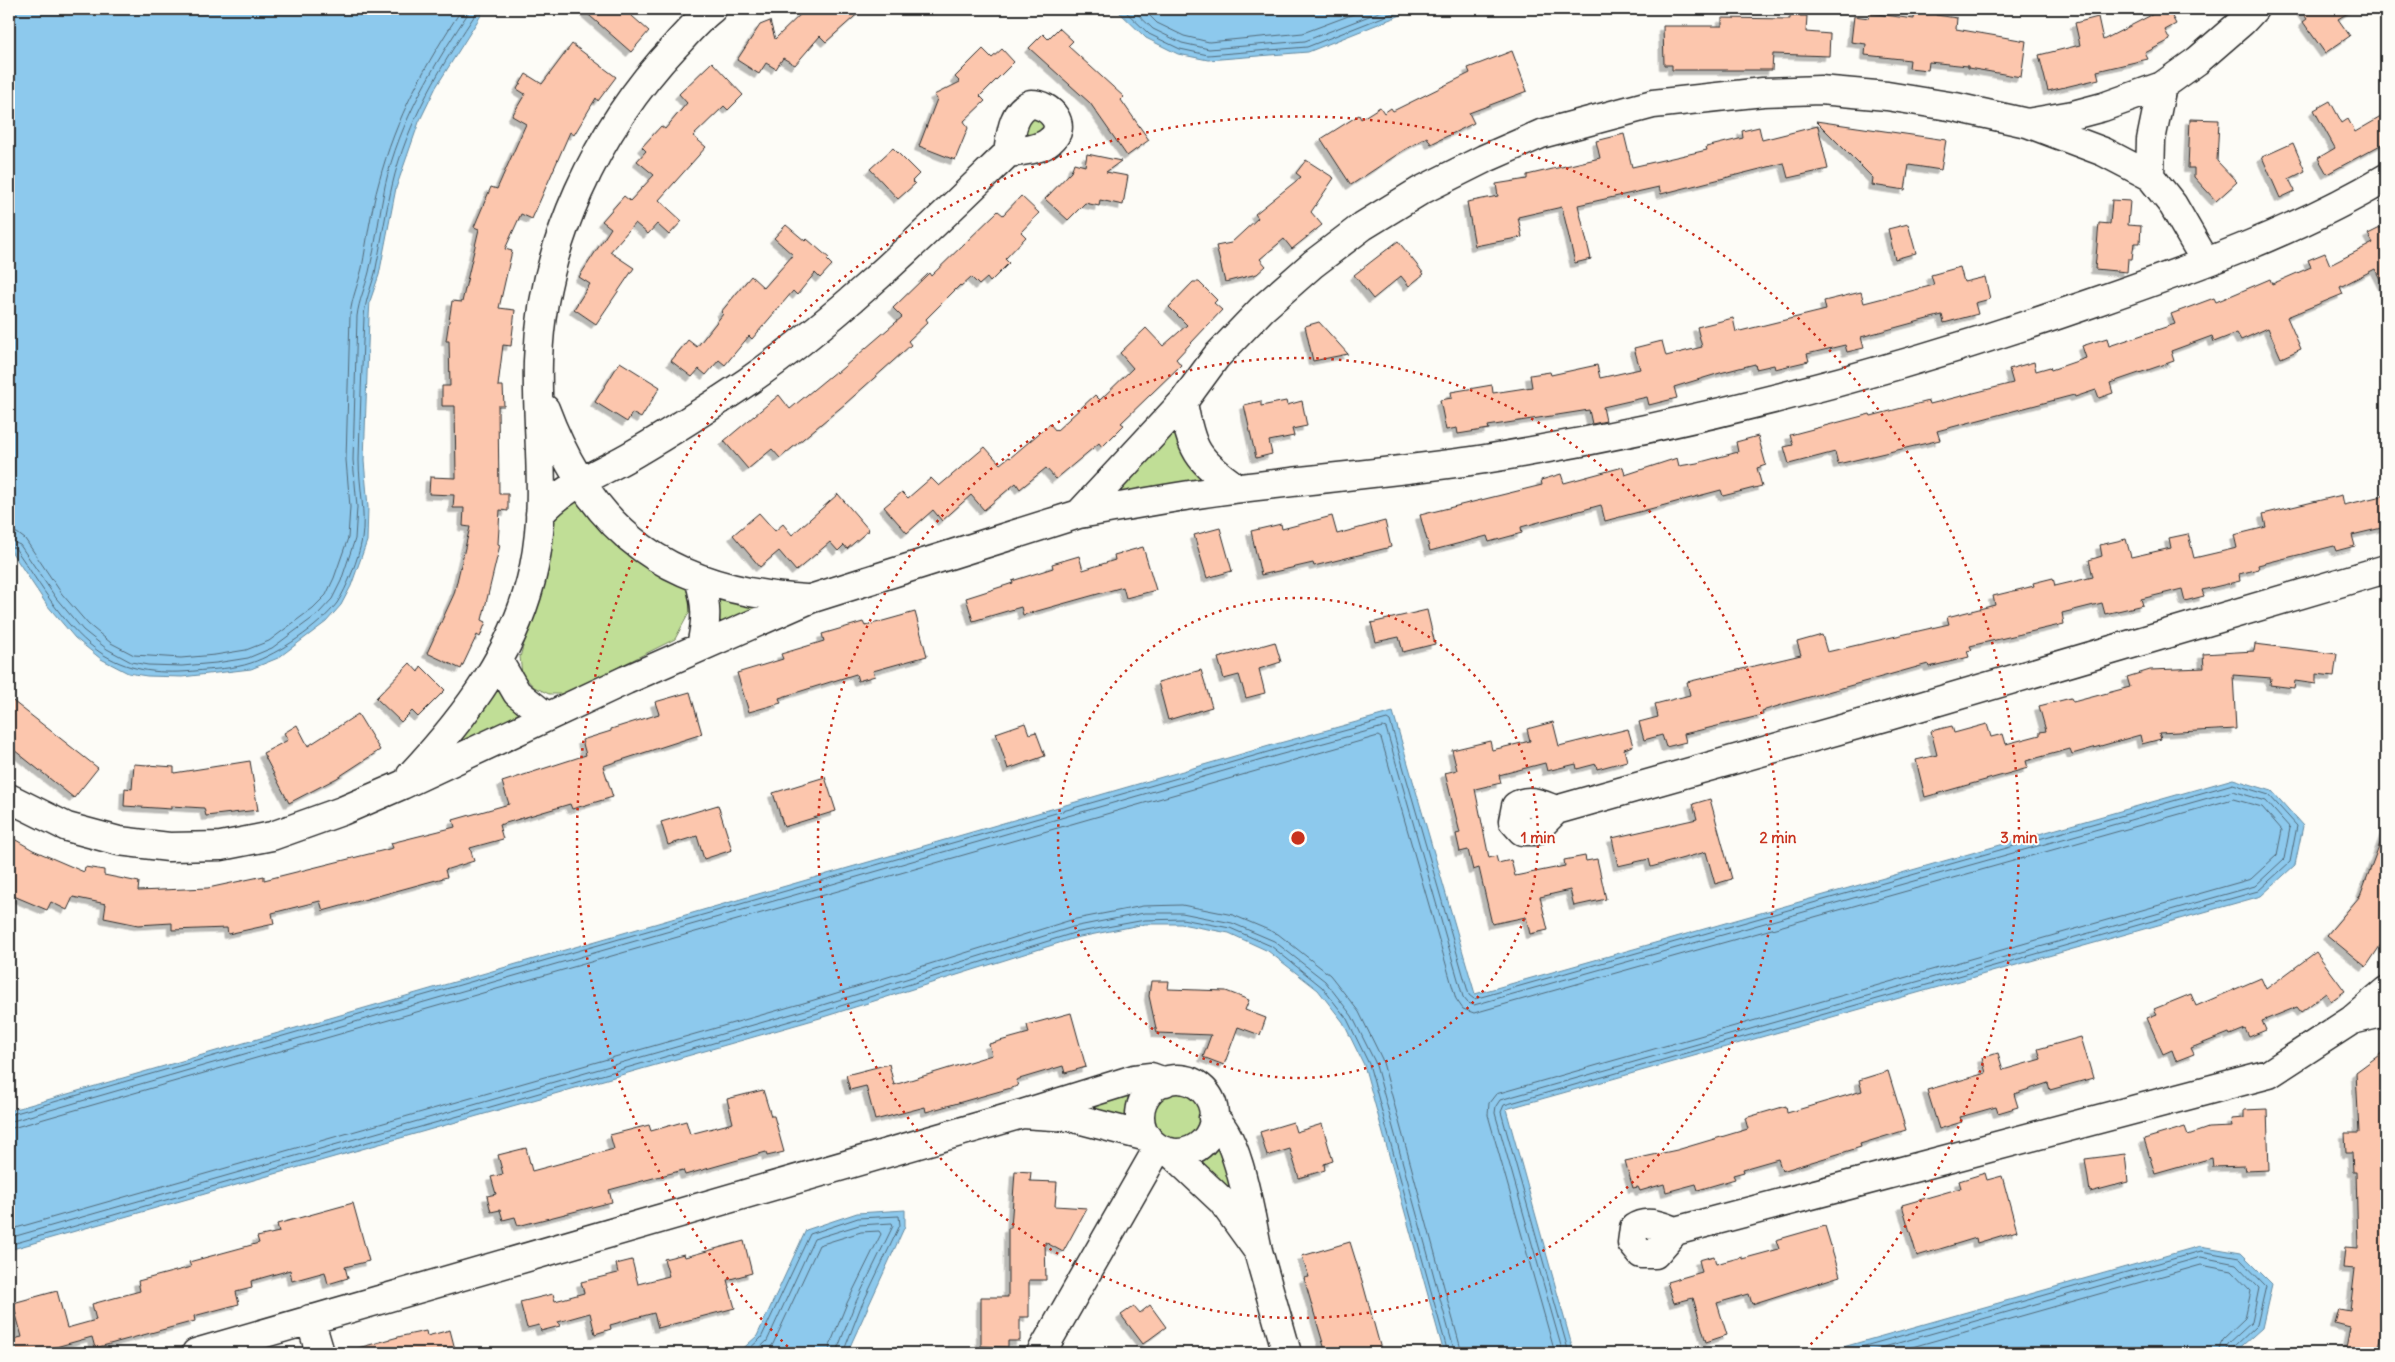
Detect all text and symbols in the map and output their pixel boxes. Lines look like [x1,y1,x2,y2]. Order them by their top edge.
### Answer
text: 1 min [1521,828,1556,847]
text: 2 min [1760,828,1797,847]
text: 3 min [2000,828,2038,847]
centre of rings [1289,829,1307,847]

